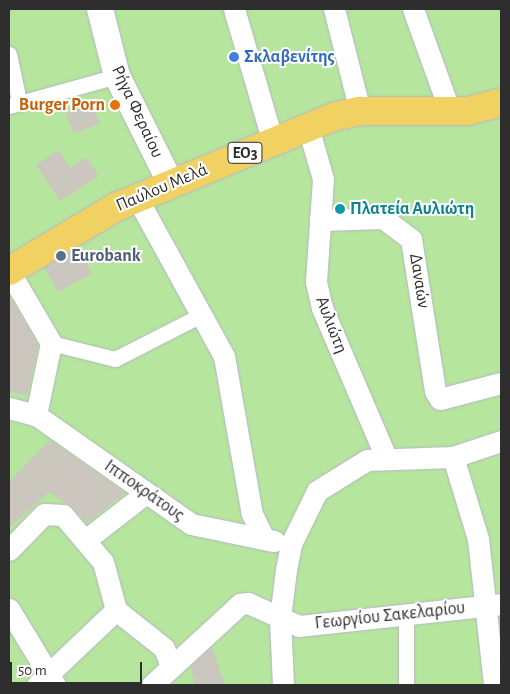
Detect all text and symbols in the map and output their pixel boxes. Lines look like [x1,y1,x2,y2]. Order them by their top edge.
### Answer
place label: Σκλαβενίτης [244,46,335,68]
marker: Σκλαβενίτης [228,51,240,63]
street label: Ρήγα Φεραίου [106,62,168,162]
place label: Burger Porn [19,94,105,116]
marker: Burger Porn [109,99,121,111]
road number: ΕΟ3 [226,140,264,167]
street label: Παύλου Μελά [113,159,211,217]
place label: Πλατεία Αυλιώτη [350,198,474,220]
marker: Πλατεία Αυλιώτη [334,203,346,215]
place label: Eurobank [71,245,141,267]
marker: Eurobank [55,250,67,262]
street label: Δαναών [404,252,434,310]
street label: Αυλιώτη [310,293,352,357]
street label: Ιπποκράτους [100,456,188,526]
street label: Γεωργίου Σακελαρίου [314,597,466,635]
scale bar [12,652,145,684]
text: 50 m [18,663,47,678]

